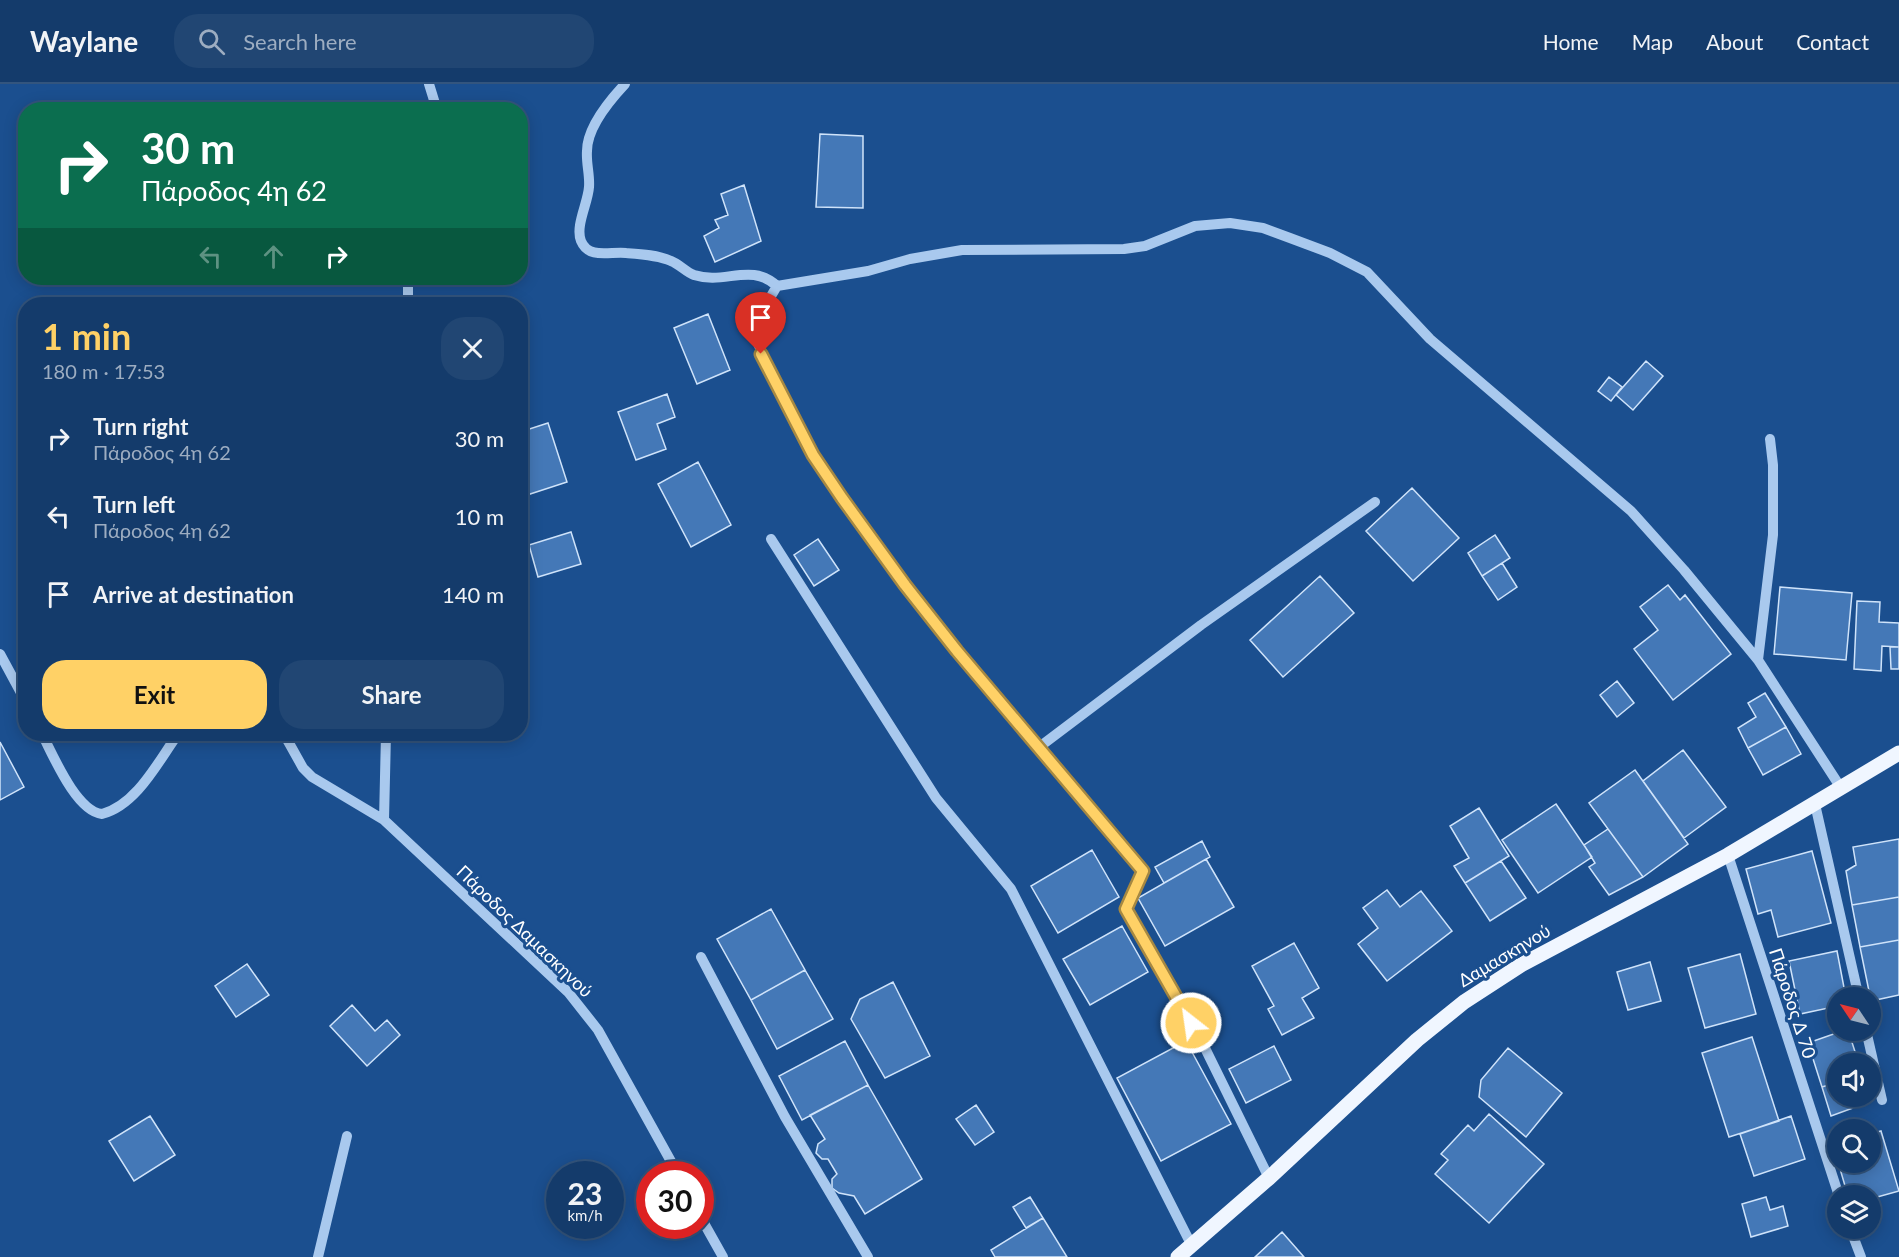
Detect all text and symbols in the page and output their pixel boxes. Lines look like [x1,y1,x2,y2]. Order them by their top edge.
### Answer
search box [174,14,594,68]
text: Waylane [30,24,138,58]
icon: search [195,25,228,58]
text: Search here [243,28,357,55]
text: Home [1543,29,1599,54]
text: Map [1632,29,1673,54]
text: About [1706,29,1763,54]
text: Contact [1796,29,1869,54]
text: 30 m [141,123,235,173]
icon: right [42,126,120,204]
text: Πάροδος 4η 62 [141,174,327,207]
icon: left [194,240,227,273]
icon: ahead [257,240,290,273]
icon: right [320,240,353,273]
pin [735,292,786,354]
icon: arrive [744,301,777,334]
text: 1 min [42,314,131,358]
button: close [441,317,504,380]
text: 180 m · 17:53 [42,359,165,383]
text: Turn right [93,413,188,440]
icon: right [42,422,75,455]
text: 30 m [455,425,504,452]
text: Πάροδος 4η 62 [93,440,231,464]
text: Turn left [93,491,175,518]
icon: left [42,500,75,533]
text: 10 m [455,503,504,530]
text: Πάροδος 4η 62 [93,518,231,542]
icon: arrive [42,578,75,611]
text: Arrive at destination [93,581,294,608]
text: 140 m [442,581,504,608]
button: Exit [42,660,267,729]
button: Share [279,660,504,729]
street label: Πάροδος Δαμασκηνού [452,860,598,1002]
street label: Δαμασκηνού [1454,919,1554,991]
street label: Πάροδος Δ 70 [1765,945,1821,1061]
north arrow [1827,987,1881,1041]
map controls [1827,987,1881,1239]
position arrow [1159,991,1223,1055]
button: sound [1827,1053,1881,1107]
button: search [1827,1119,1881,1173]
speed limit sign: 30 [636,1161,714,1239]
text: 23 [568,1175,602,1211]
button: layers [1827,1185,1881,1239]
text: km/h [567,1206,603,1224]

